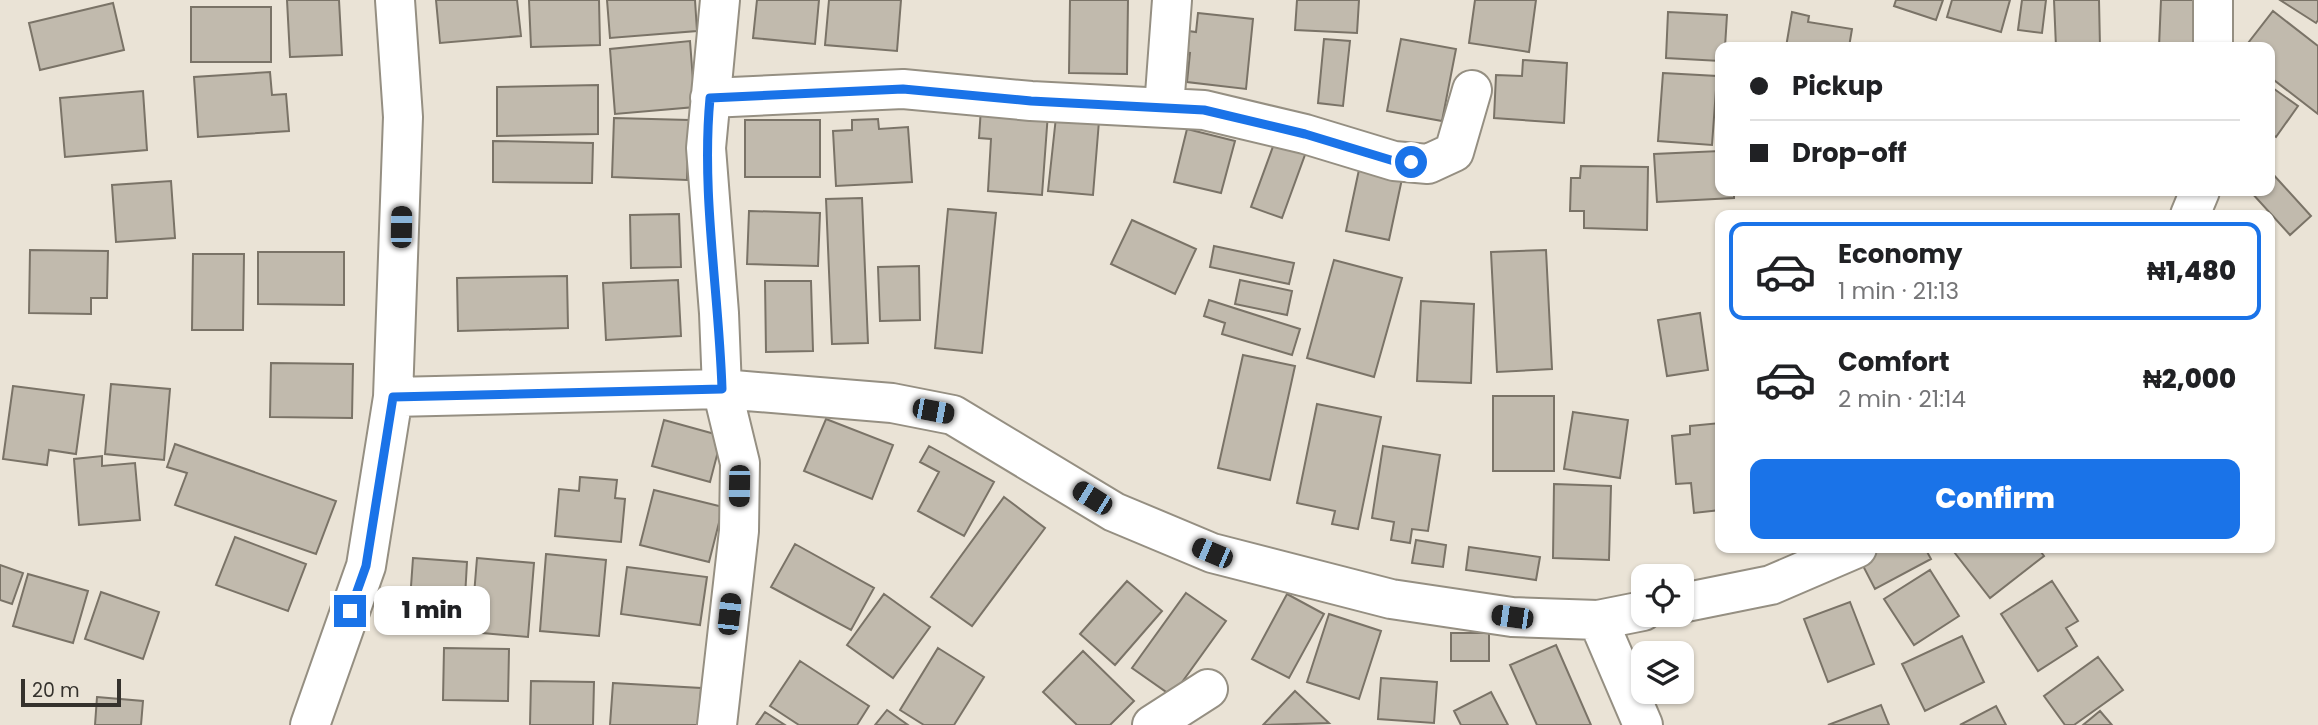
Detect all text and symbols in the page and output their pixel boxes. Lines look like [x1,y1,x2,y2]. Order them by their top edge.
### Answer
text: Pickup [1792,68,1883,104]
text: Drop-off [1792,135,1907,171]
route start [1395,146,1427,178]
car [391,206,412,248]
text: Economy [1838,236,1962,272]
icon: car [1754,240,1817,303]
text: ₦1,480 [2147,253,2236,289]
text: 1 min · 21:13 [1838,275,1959,307]
text: Comfort [1838,344,1950,380]
icon: car [1754,348,1817,411]
text: ₦2,000 [2143,361,2236,397]
text: 2 min · 21:14 [1838,383,1966,415]
car [911,397,956,425]
button: Confirm [1750,459,2240,539]
car [729,465,750,507]
car [1069,478,1116,518]
car [1189,535,1236,571]
map controls [1631,564,1694,704]
button: locate [1631,564,1694,627]
callout: 1 min [374,586,490,636]
car [717,592,742,636]
text: 1 min [402,594,462,626]
route end [334,595,366,627]
car [1490,604,1535,630]
button: layers [1631,641,1694,704]
scale bar [21,676,121,708]
text: 20 m [32,677,80,704]

